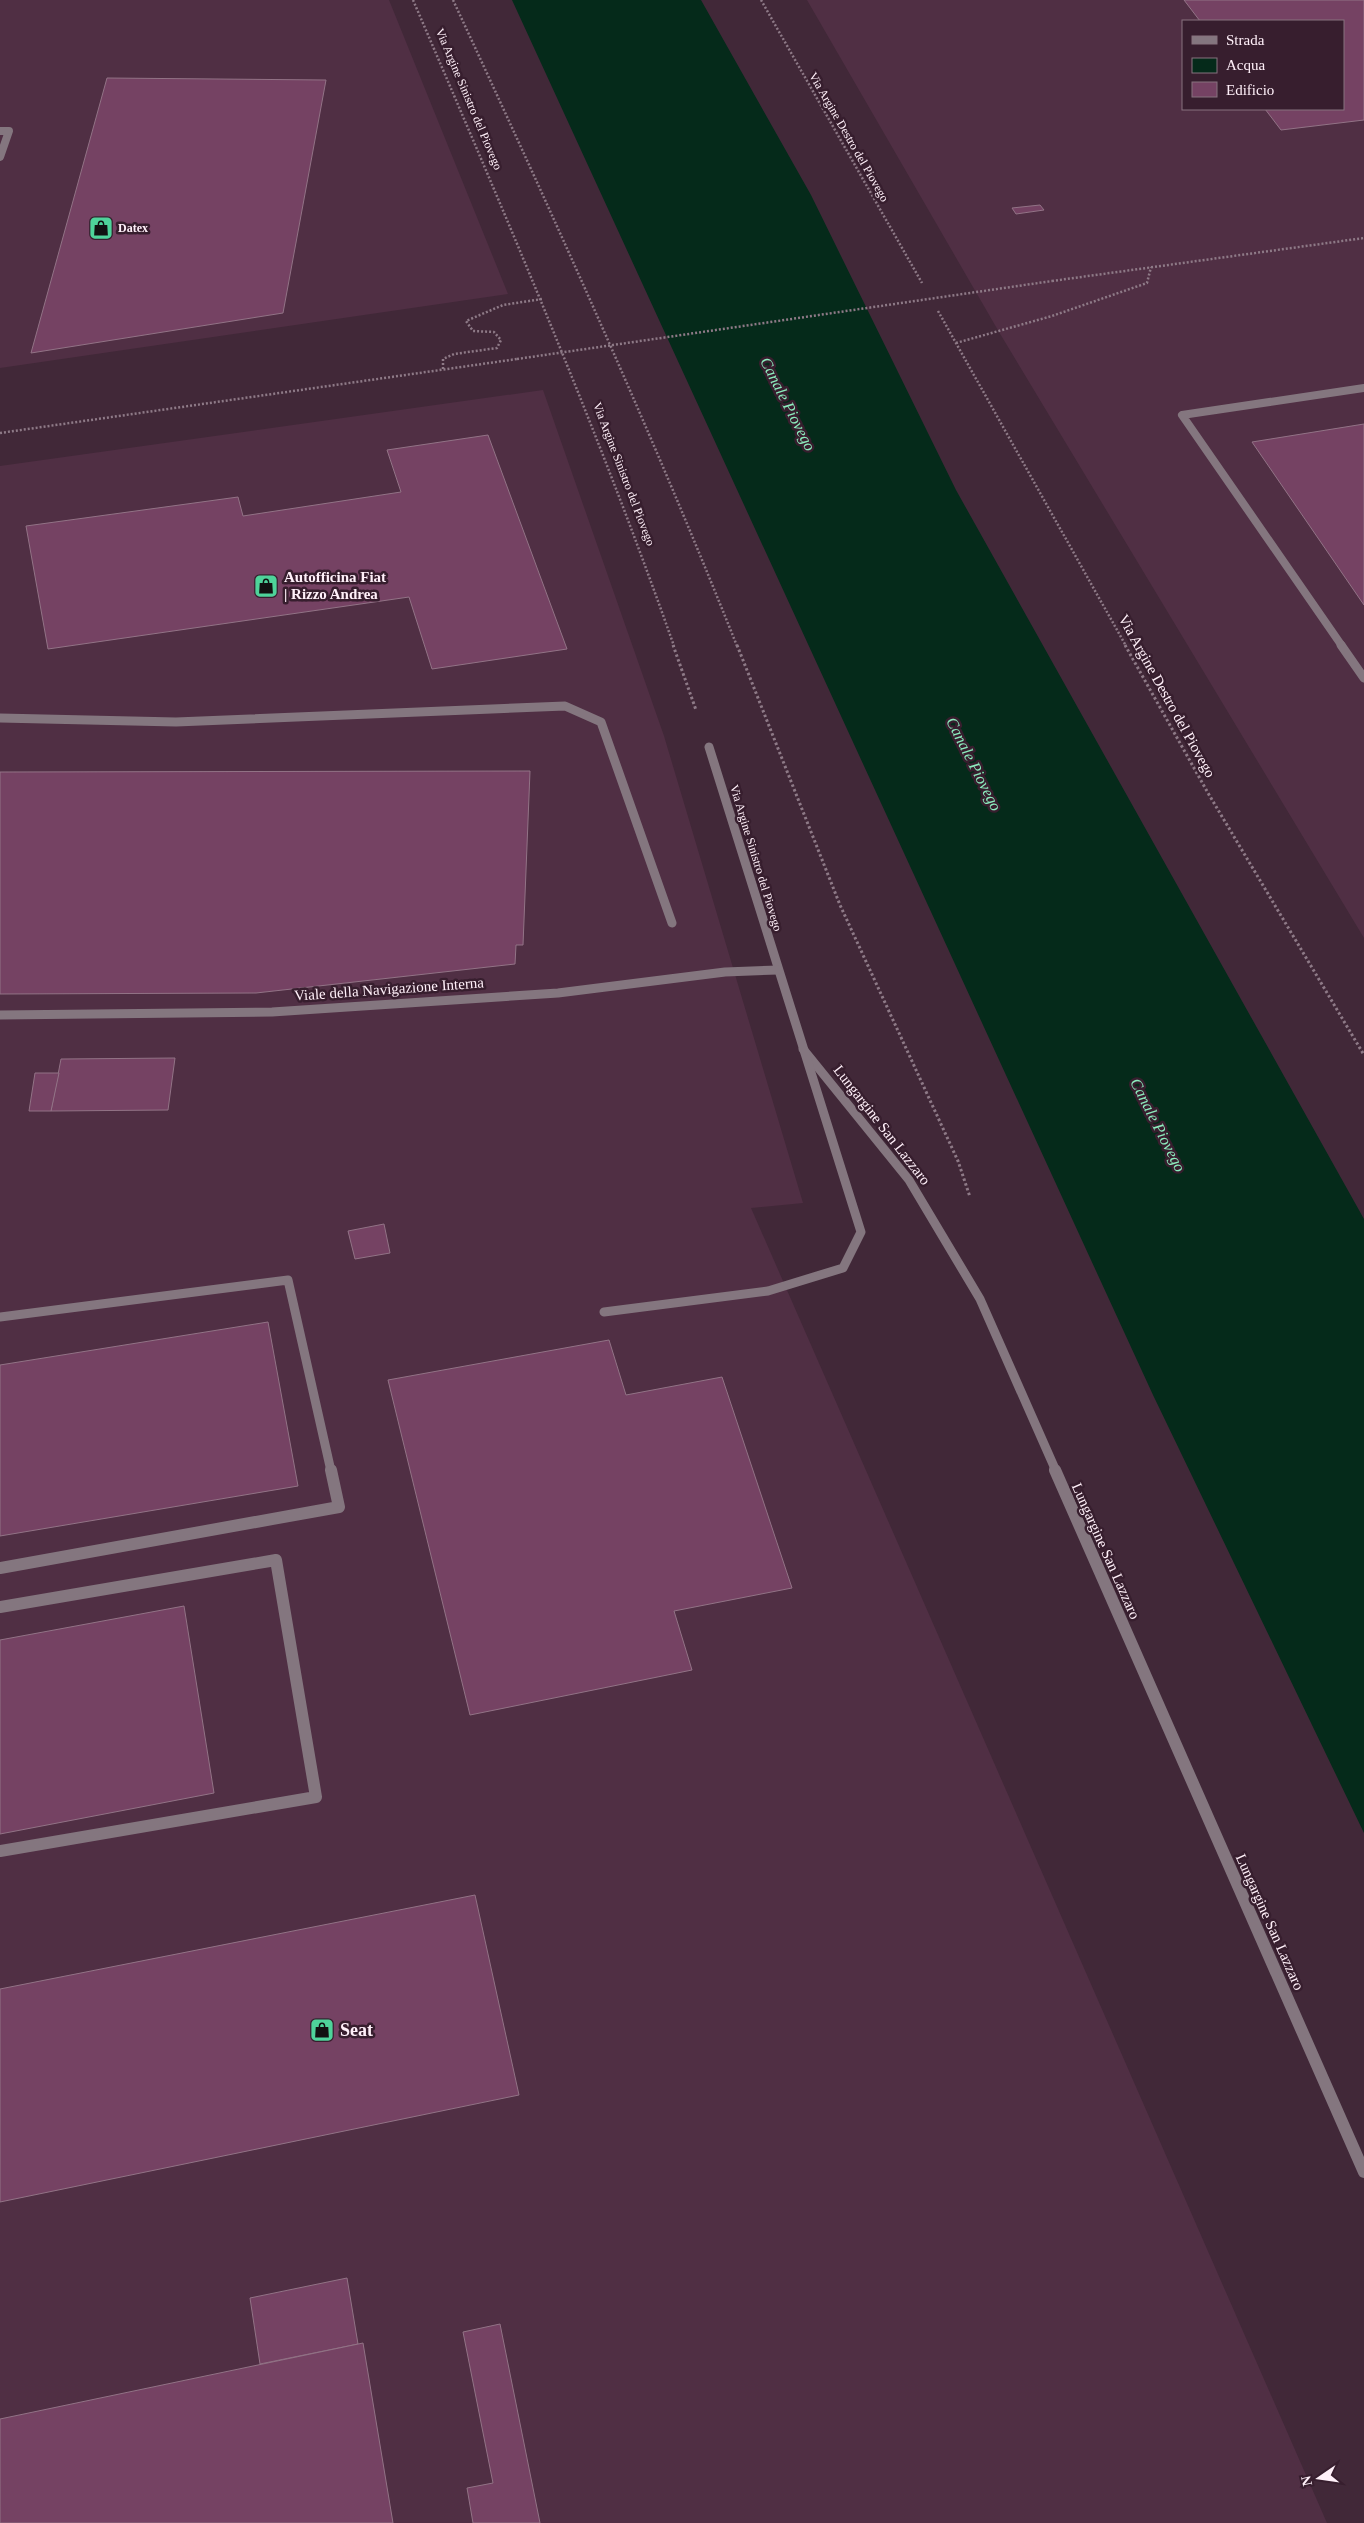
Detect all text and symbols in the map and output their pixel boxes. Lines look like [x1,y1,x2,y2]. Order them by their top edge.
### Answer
legend [1182,20,1344,110]
street label: Via Argine Sinistro del Piovego [433,26,505,172]
text: Strada [1226,32,1265,48]
text: Acqua [1226,57,1265,73]
street label: Via Argine Destro del Piovego [806,70,892,204]
text: Edificio [1226,82,1274,98]
shop icon: Datex [88,215,114,241]
place label: Datex [118,221,148,235]
water label: Canale Piovego [756,354,819,454]
street label: Via Argine Sinistro del Piovego [590,400,658,548]
place label: Autofficina Fiat | Rizzo Andrea [284,569,386,602]
shop icon: Autofficina Fiat | Rizzo Andrea [253,573,279,599]
street label: Via Argine Destro del Piovego [1115,612,1219,780]
water label: Canale Piovego [942,714,1005,814]
street label: Via Argine Sinistro del Piovego [727,783,785,933]
street label: Viale della Navigazione Interna [294,974,485,1004]
street label: Lungargine San Lazzaro [830,1062,934,1188]
water label: Canale Piovego [1126,1075,1189,1175]
street label: Lungargine San Lazzaro [1069,1481,1143,1621]
street label: Lungargine San Lazzaro [1233,1852,1307,1992]
shop icon: Seat [309,2017,335,2043]
place label: Seat [340,2020,373,2040]
north arrow [1294,2453,1344,2503]
text: N [1298,2474,1315,2487]

